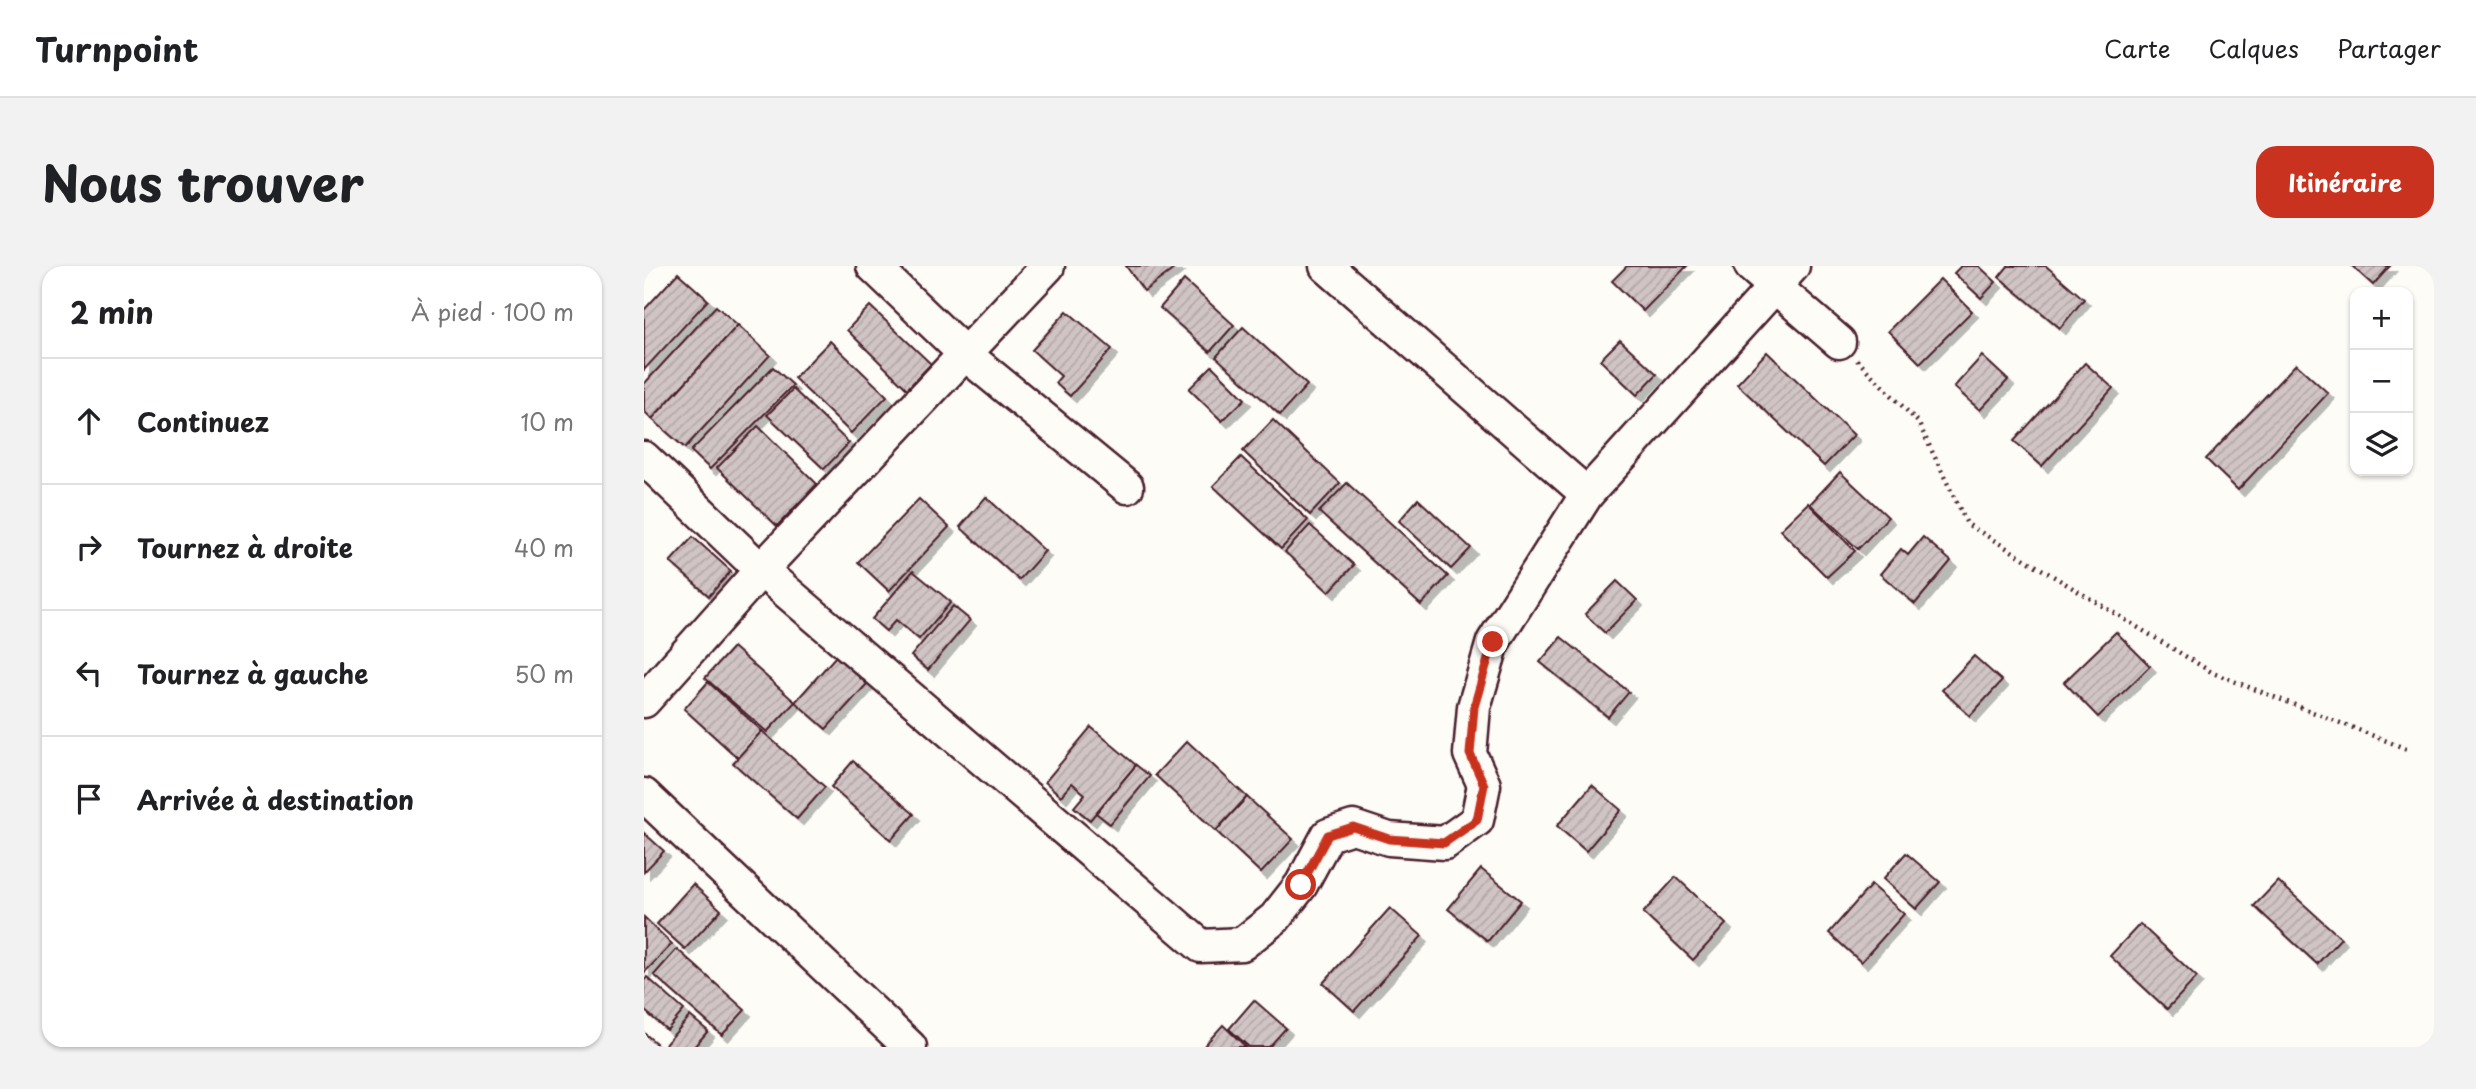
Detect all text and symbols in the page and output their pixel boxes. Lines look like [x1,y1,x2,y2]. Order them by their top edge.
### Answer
text: Turnpoint [35,23,199,73]
text: Carte [2104,30,2170,66]
text: Calques [2208,30,2299,66]
text: Partager [2337,30,2441,66]
text: Nous trouver [42,145,364,219]
button: Itinéraire [2256,146,2434,218]
map controls [2350,287,2413,476]
button: + [2350,287,2413,350]
text: 2 min [70,289,154,334]
text: À pied · 100 m [411,294,574,329]
button: − [2350,350,2413,413]
icon: ahead [70,402,108,440]
text: Continuez [137,402,269,441]
text: 10 m [520,404,574,439]
button: layers [2350,413,2413,476]
icon: right [70,528,108,566]
text: Tournez à droite [137,528,353,567]
text: 40 m [514,530,574,565]
route end [1477,626,1508,657]
icon: left [70,654,108,692]
text: Tournez à gauche [137,654,368,693]
text: 50 m [514,656,574,691]
icon: arrive [70,780,108,818]
text: Arrivée à destination [137,780,414,819]
route start [1285,869,1316,900]

